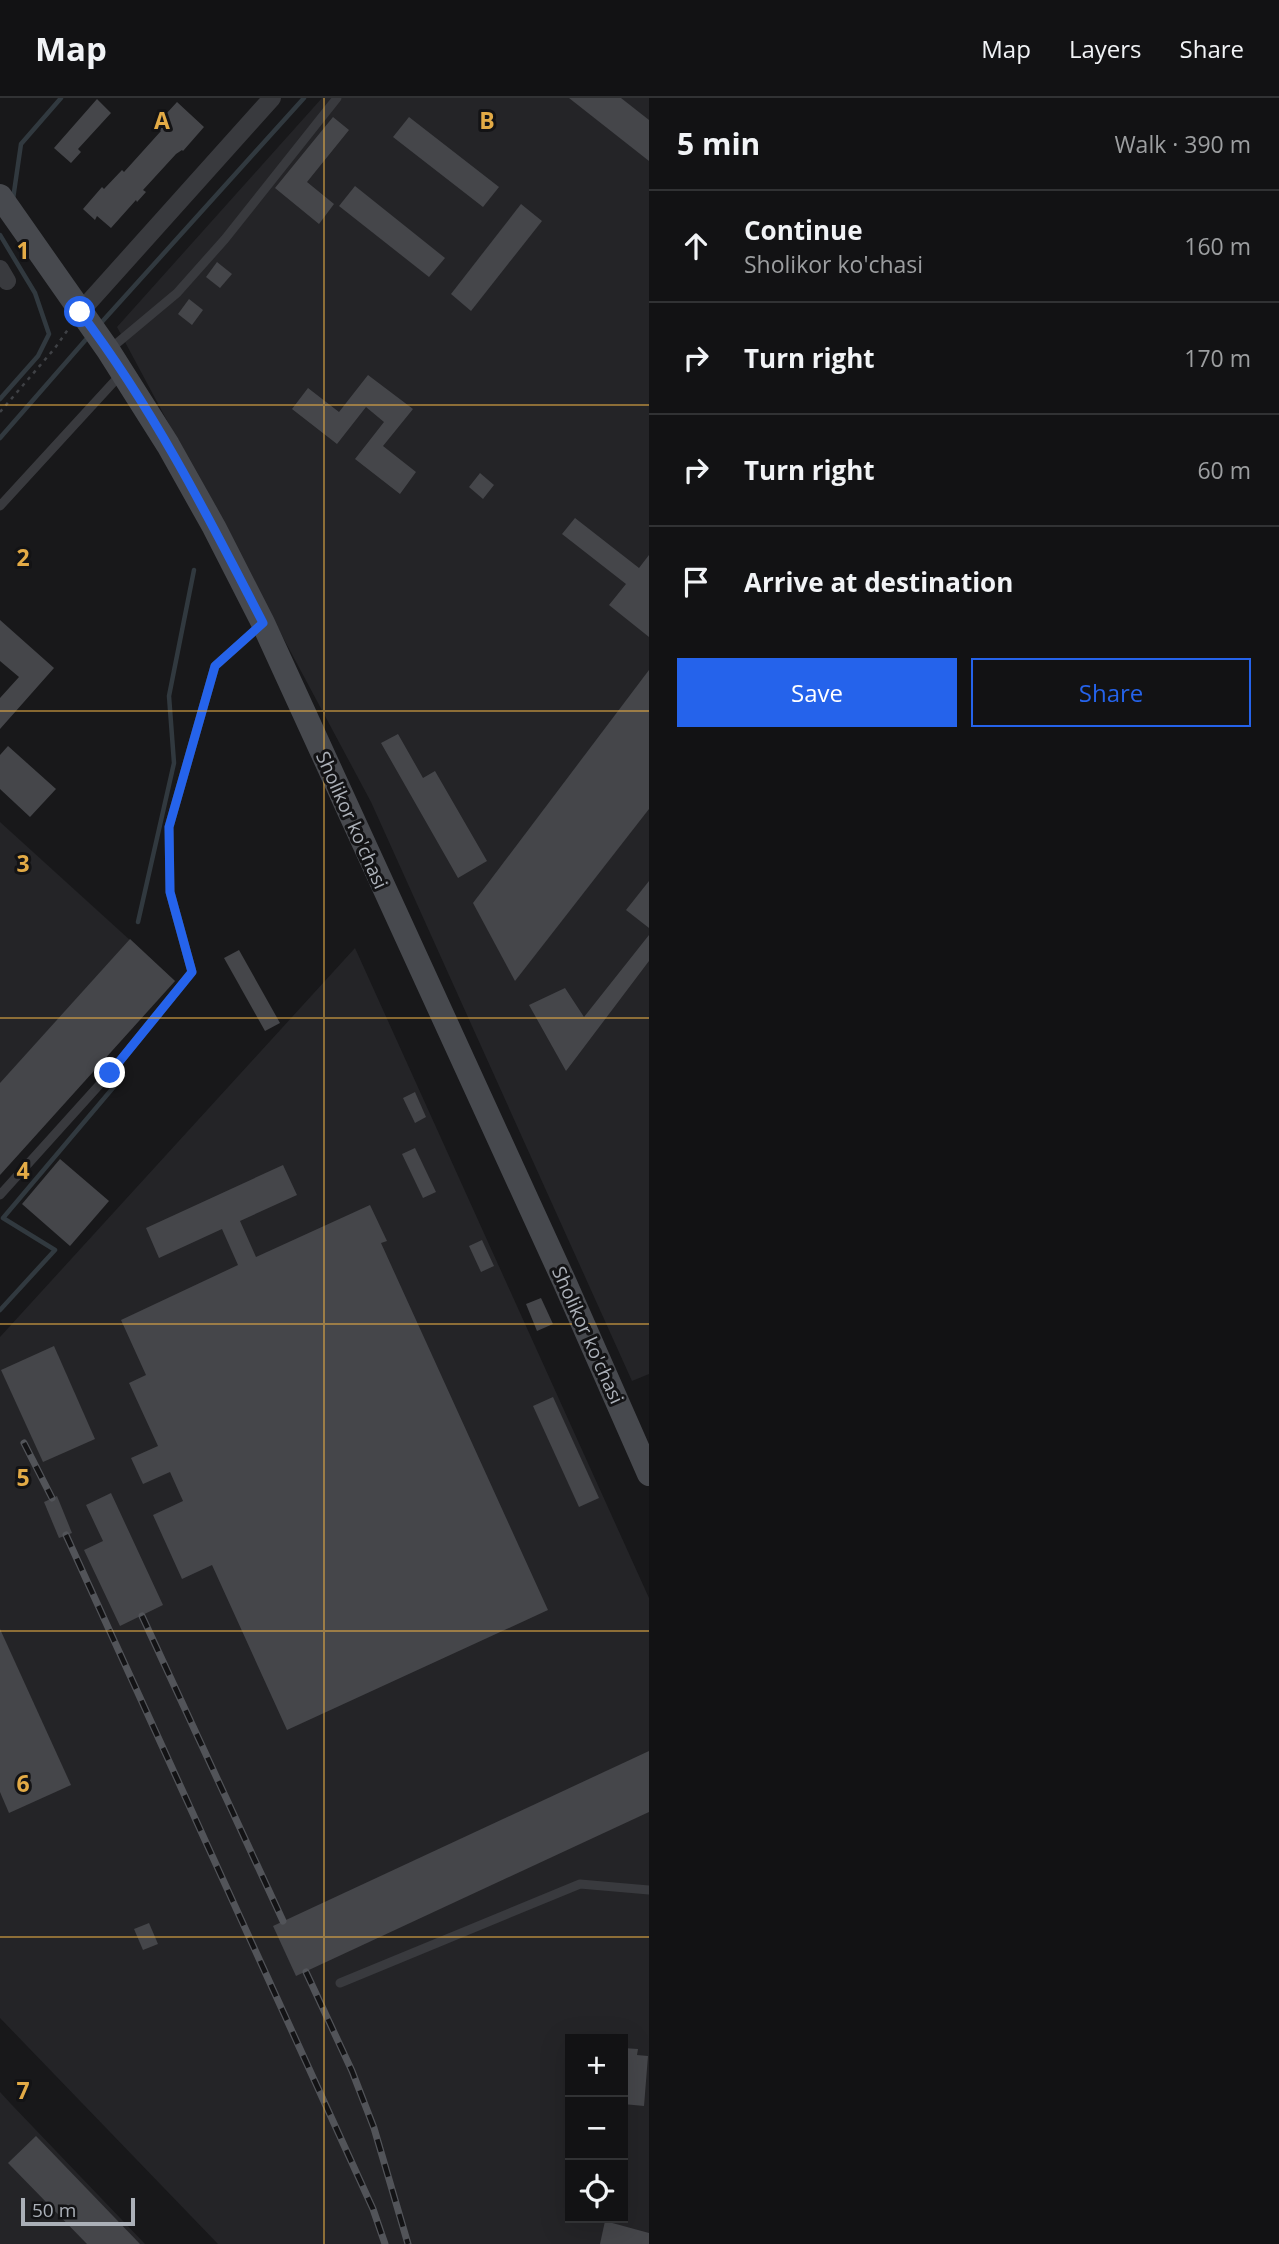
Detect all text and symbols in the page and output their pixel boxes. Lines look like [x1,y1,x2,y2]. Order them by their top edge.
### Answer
text: Map [35,26,107,71]
text: Map [981,32,1031,65]
text: Layers [1069,32,1142,65]
text: Share [1180,32,1244,65]
text: A [154,104,170,136]
text: B [479,104,495,136]
text: 5 min [677,123,760,164]
text: Walk · 390 m [1114,128,1251,160]
text: Continue [744,212,863,248]
icon: ahead [677,227,715,265]
text: 160 m [1184,230,1251,262]
text: 1 [16,234,30,266]
text: Sholikor ko'chasi [744,248,923,280]
route start [64,296,95,327]
icon: right [677,339,715,377]
text: Turn right [744,340,875,376]
text: 170 m [1184,342,1251,374]
icon: right [677,451,715,489]
text: Turn right [744,452,875,488]
text: 60 m [1197,454,1251,486]
text: 2 [16,541,30,573]
icon: arrive [677,563,715,601]
text: Arrive at destination [744,564,1013,600]
button: Save [677,658,957,727]
button: Share [971,658,1251,727]
street label: Sholikor ko'chasi [310,747,394,893]
text: 3 [16,847,30,879]
route end [94,1057,125,1088]
text: 4 [16,1154,30,1186]
street label: Sholikor ko'chasi [546,1262,630,1408]
text: 5 [16,1461,30,1493]
text: 6 [16,1767,30,1799]
map controls [565,2034,628,2223]
button: + [565,2034,628,2097]
text: 7 [16,2074,30,2106]
button: − [565,2097,628,2160]
button: locate [565,2160,628,2223]
scale bar [21,2195,135,2227]
text: 50 m [32,2197,76,2223]

